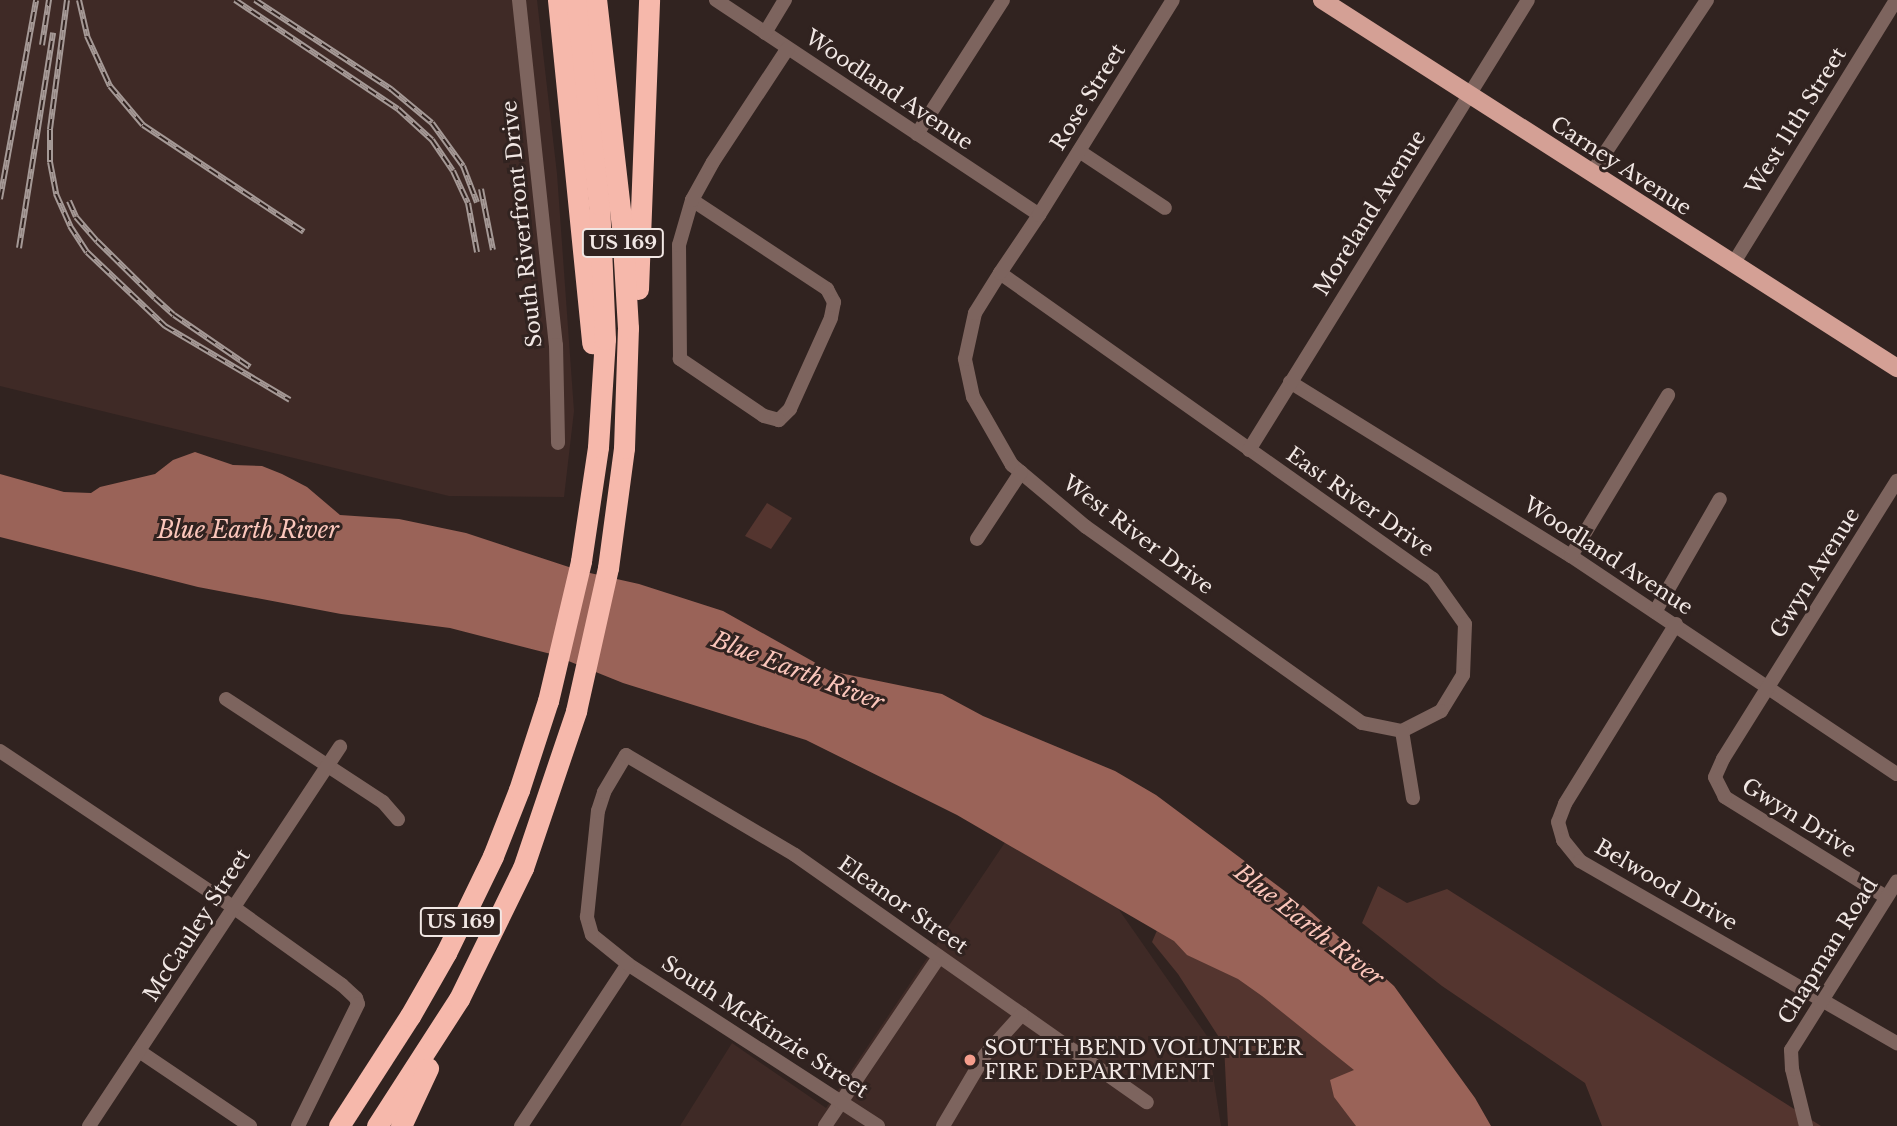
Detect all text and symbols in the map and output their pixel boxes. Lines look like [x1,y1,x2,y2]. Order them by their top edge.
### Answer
street label: Woodland Avenue [800,24,978,156]
street label: Rose Street [1045,39,1131,155]
street label: West 11th Street [1741,43,1851,199]
street label: South Riverfront Drive [496,99,548,349]
street label: Carney Avenue [1545,111,1697,221]
street label: Moreland Avenue [1309,125,1431,301]
road number: US 169 [581,228,665,258]
street label: East River Drive [1281,442,1439,562]
street label: West River Drive [1057,470,1219,600]
street label: Woodland Avenue [1518,492,1698,620]
street label: Gwyn Avenue [1765,503,1865,643]
water label: Blue Earth River [157,516,339,544]
water label: Blue Earth River [708,625,888,717]
street label: Gwyn Drive [1737,773,1861,863]
street label: Belwood Drive [1590,834,1742,936]
street label: McCauley Street [138,844,256,1006]
street label: Eleanor Street [833,851,973,959]
water label: Blue Earth River [1229,858,1389,992]
street label: Chapman Road [1773,873,1883,1029]
road number: US 169 [419,906,503,938]
street label: South McKinzie Street [657,951,873,1103]
place label: SOUTH BEND VOLUNTEER FIRE DEPARTMENT [984,1035,1304,1085]
marker: SOUTH BEND VOLUNTEER FIRE DEPARTMENT [962,1052,978,1068]

